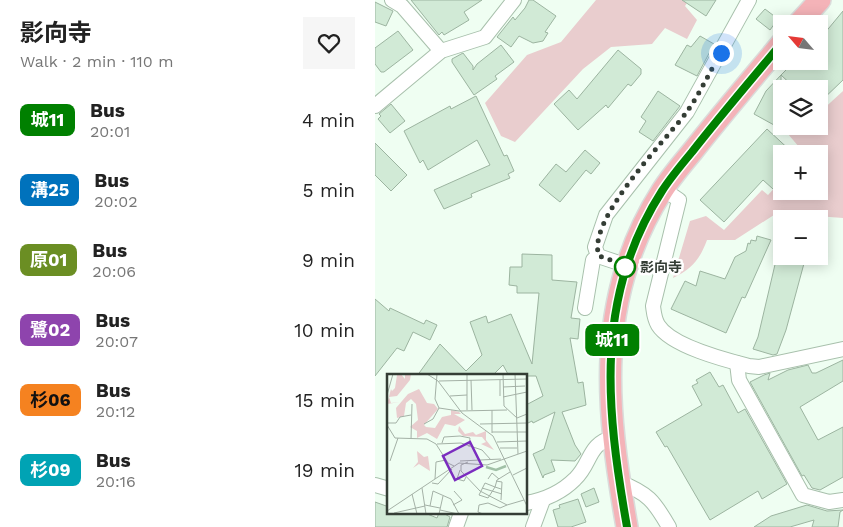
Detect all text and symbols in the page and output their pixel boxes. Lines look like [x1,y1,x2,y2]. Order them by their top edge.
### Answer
north arrow [773,15,827,70]
map controls [773,15,828,265]
button: heart [303,17,355,69]
text: 影向寺 [20,19,92,47]
your location [709,41,734,66]
text: Walk · 2 min · 110 m [20,52,173,71]
button: layers [773,80,828,135]
text: Bus [90,99,125,122]
text: 城11 [31,109,64,130]
text: 4 min [302,109,355,132]
text: 20:01 [90,122,130,141]
button: + [773,145,828,200]
text: Bus [94,169,129,192]
text: 溝25 [30,179,69,200]
text: 5 min [303,179,355,202]
text: 20:02 [94,192,138,211]
button: − [773,210,828,265]
text: Bus [92,239,127,262]
text: 原01 [30,249,67,270]
text: 9 min [302,249,355,272]
marker: 影向寺 [614,256,636,278]
place label: 影向寺 [640,259,682,275]
text: 20:06 [92,262,136,281]
text: Bus [95,309,130,332]
text: 鷺02 [30,319,70,340]
text: 10 min [294,319,355,342]
line badge: 城11 [583,324,641,356]
text: 城11 [595,329,629,350]
text: 20:07 [95,332,138,351]
inset map [387,374,527,514]
text: Bus [96,379,131,402]
text: 杉06 [30,389,71,410]
text: 15 min [295,389,355,412]
text: 20:12 [96,402,135,421]
text: Bus [96,449,131,472]
text: 杉09 [30,459,71,480]
text: 19 min [294,459,355,482]
text: 20:16 [96,472,136,491]

